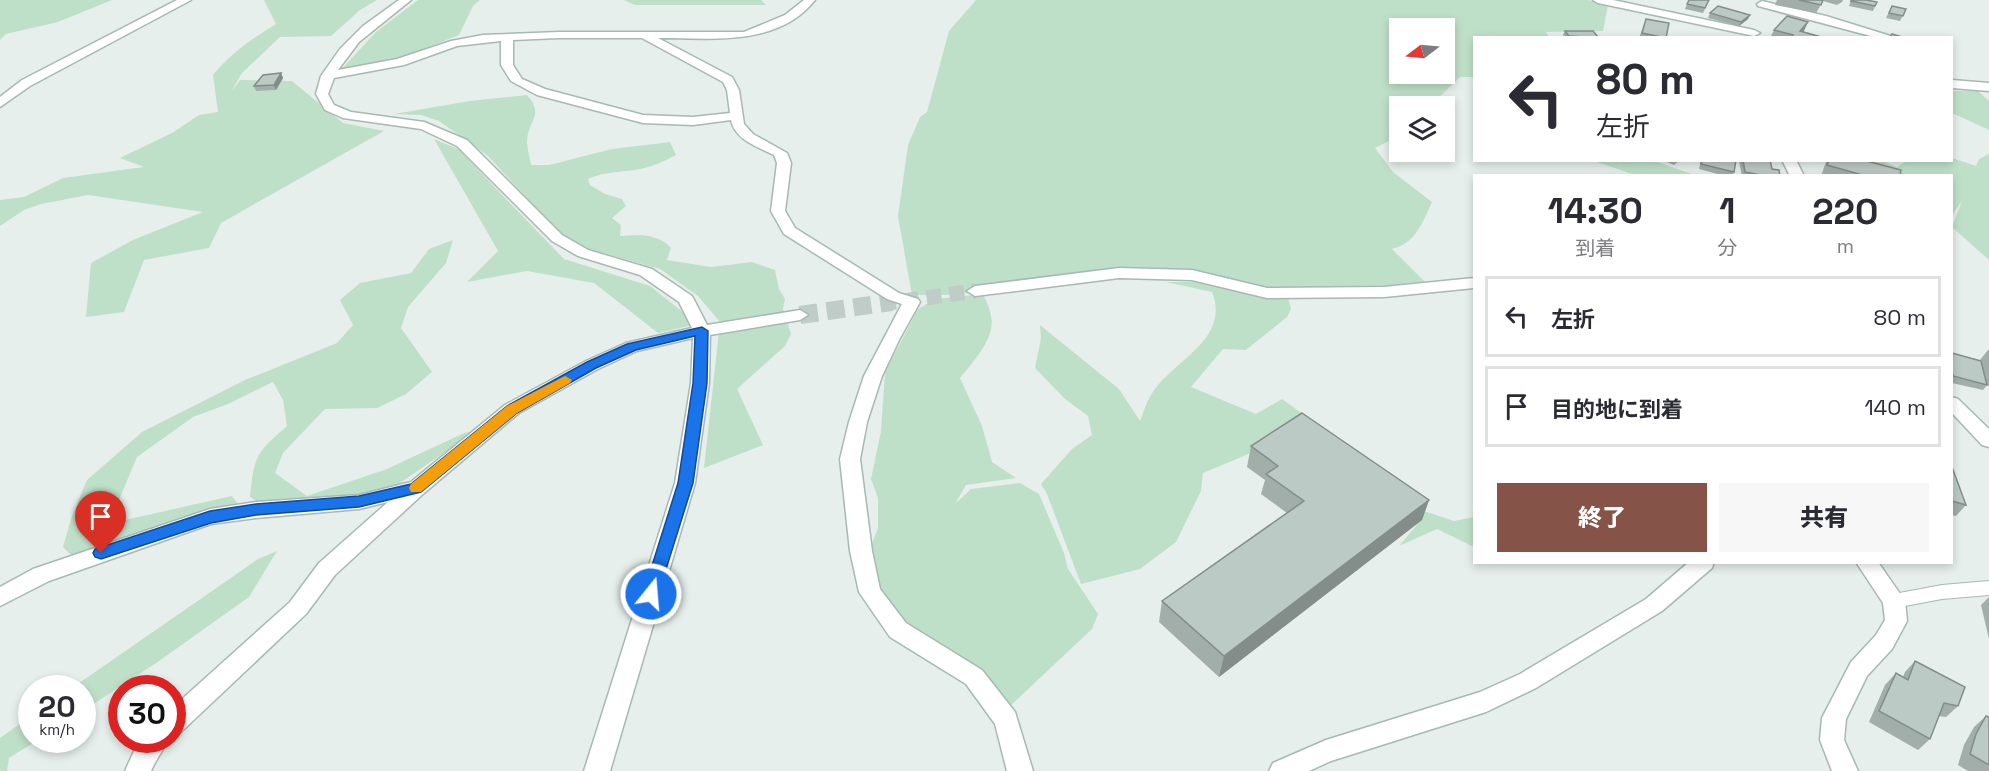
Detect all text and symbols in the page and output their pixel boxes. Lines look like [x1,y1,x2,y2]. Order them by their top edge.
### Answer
north arrow [1389,18,1455,84]
map controls [1389,18,1455,162]
text: 80 m [1596,53,1695,106]
icon: left [1497,60,1575,138]
button: layers [1389,96,1455,162]
text: 左折 [1596,109,1650,144]
text: 14:30 [1548,188,1643,234]
text: 1 [1719,188,1736,234]
text: 220 [1812,189,1878,235]
text: m [1837,233,1854,259]
text: 到着 [1575,235,1615,261]
text: 分 [1718,235,1738,261]
icon: left [1500,300,1533,333]
text: 80 m [1874,303,1926,331]
text: 左折 [1551,305,1595,333]
icon: arrive [1500,390,1533,423]
text: 140 m [1864,393,1926,421]
text: 目的地に到着 [1551,395,1683,423]
button: 終了 [1497,483,1707,552]
button: 共有 [1719,483,1929,552]
pin [75,491,126,553]
icon: arrive [84,500,117,533]
position arrow [619,562,683,626]
speed limit sign: 30 [108,675,186,753]
text: 20 [38,687,76,726]
text: km/h [39,720,75,739]

